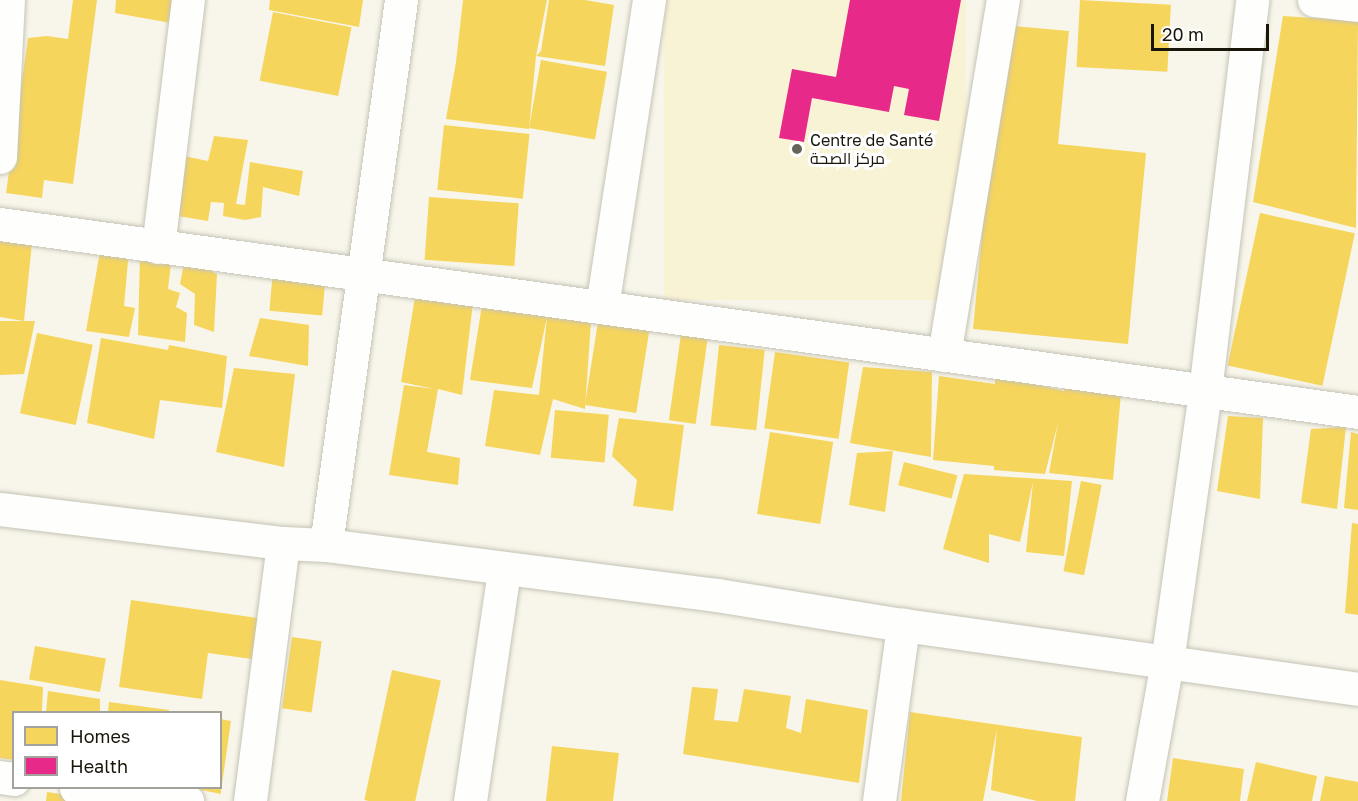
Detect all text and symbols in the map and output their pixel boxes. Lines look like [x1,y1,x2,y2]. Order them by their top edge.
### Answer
scale bar [1154,12,1272,50]
text: 20 m [1162,23,1204,45]
place label: Centre de Santé مركز الصحة [810,130,933,168]
marker: Centre de Santé مركز الصحة [788,140,806,158]
legend [12,711,222,789]
text: Homes [70,725,130,747]
text: Health [70,755,128,777]

